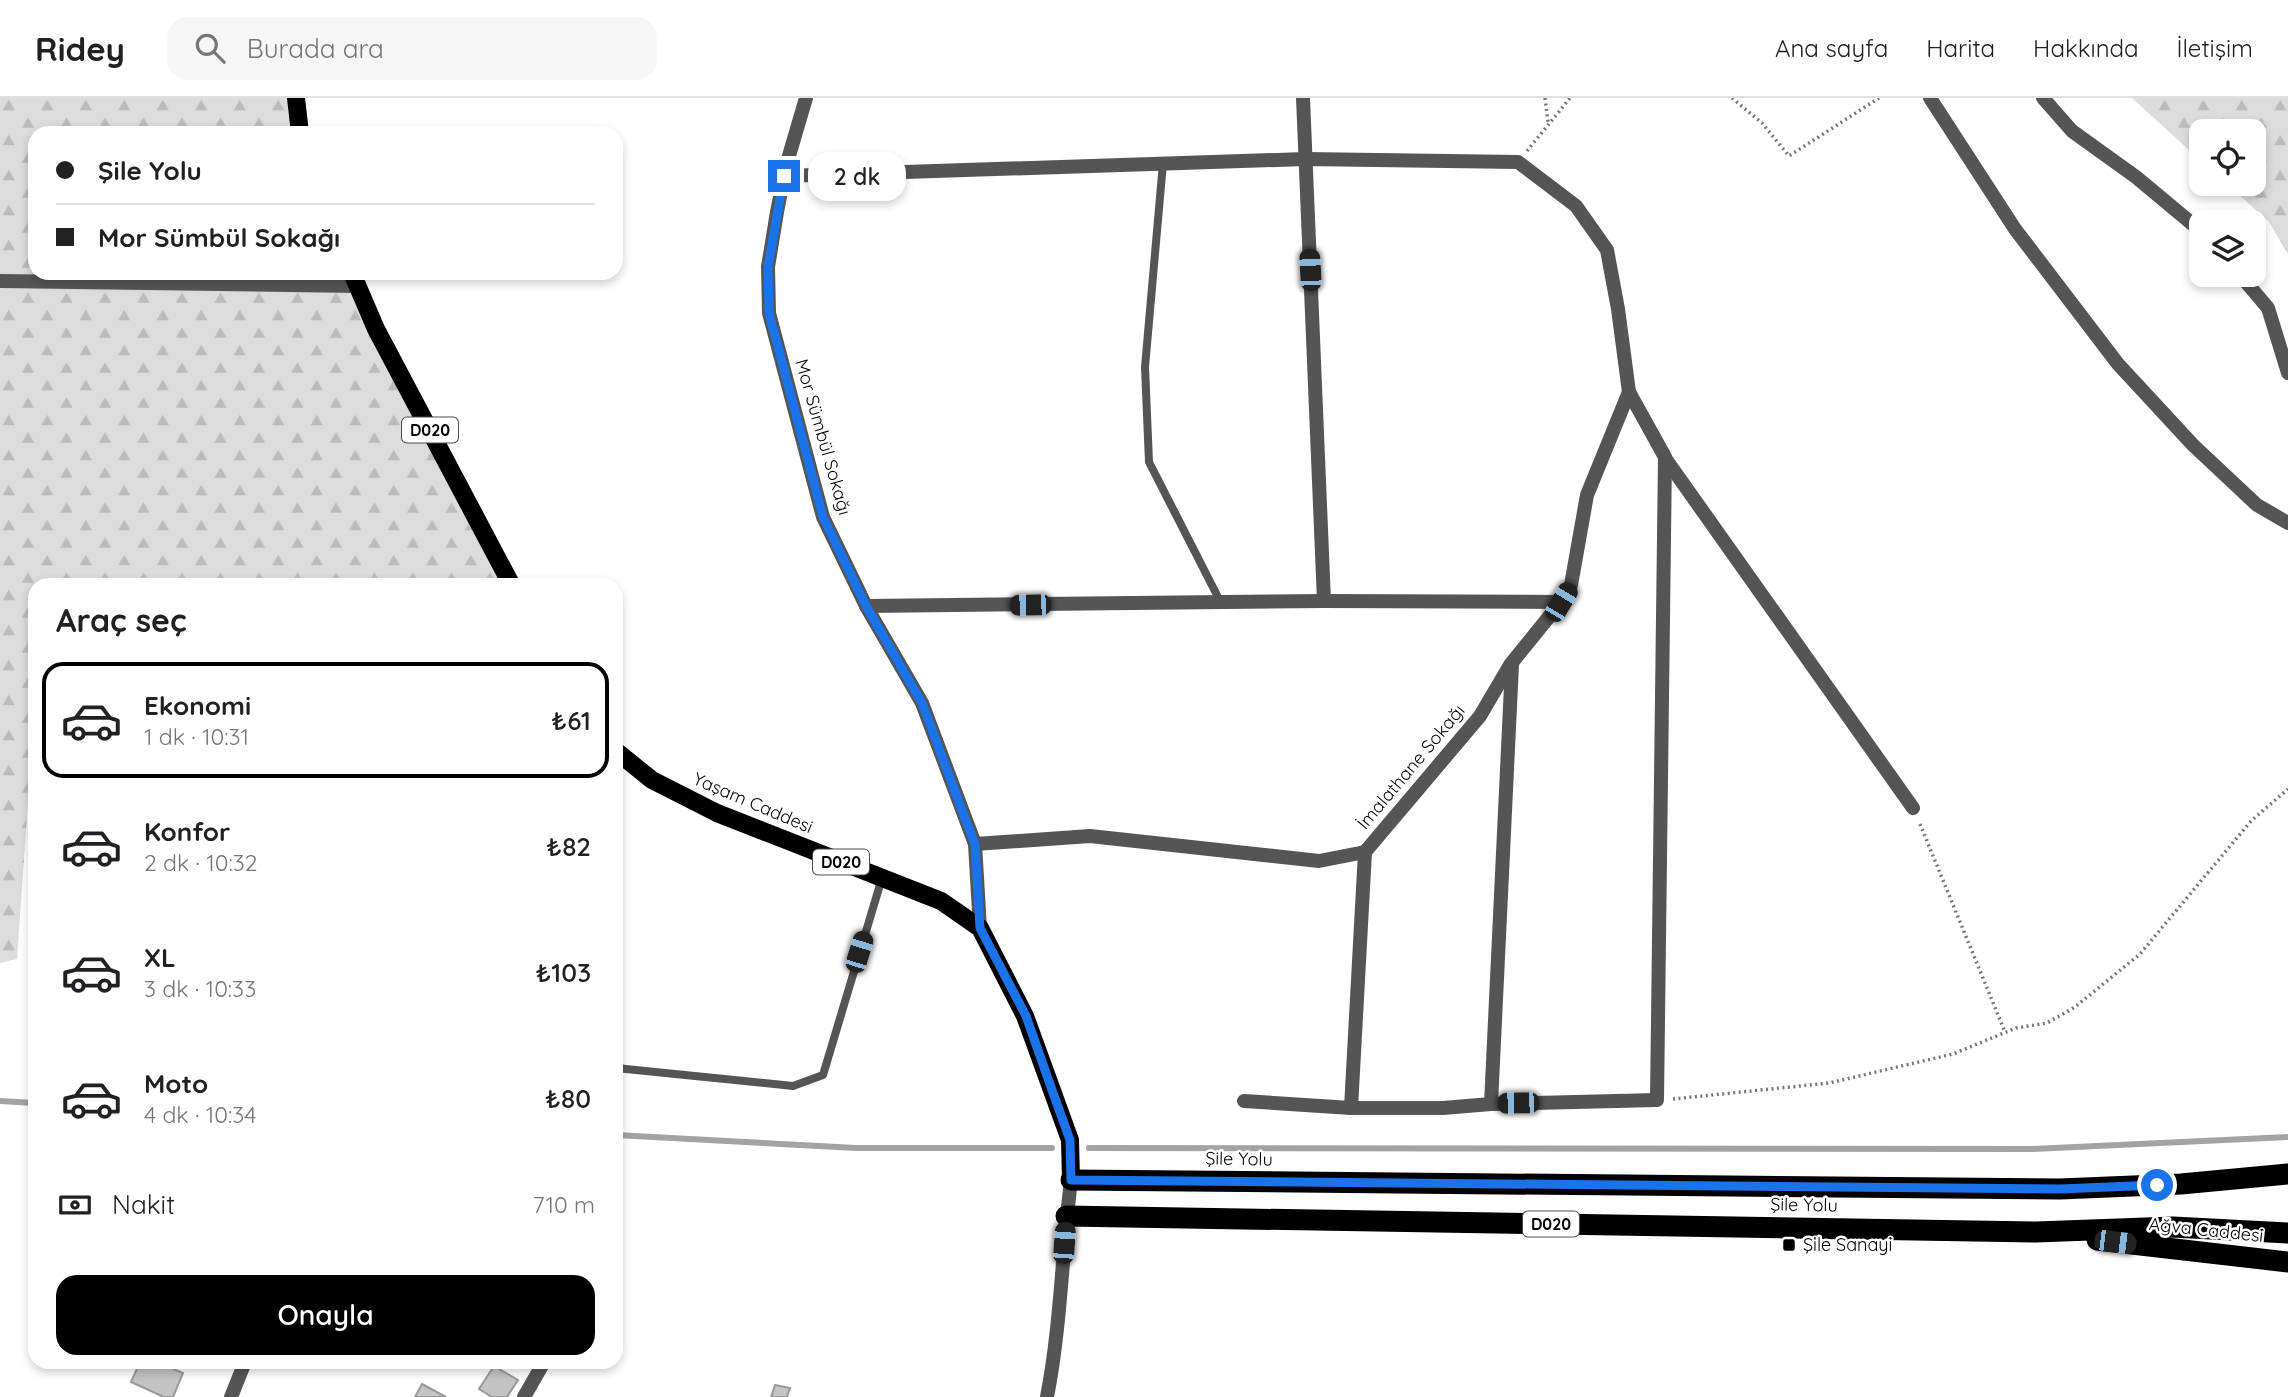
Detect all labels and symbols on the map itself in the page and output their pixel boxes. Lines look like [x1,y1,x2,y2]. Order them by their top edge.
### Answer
callout: 2 dk [808,152,906,200]
route end [768,160,800,192]
car [1299,248,1322,292]
street label: Mor Sümbül Sokağı [790,356,857,517]
road number: D020 [402,418,458,442]
car [1542,579,1581,625]
car [1009,594,1052,616]
street label: İmalathane Sokağı [1352,699,1470,834]
street label: Yaşam Caddesi [690,767,817,838]
road number: D020 [813,849,869,874]
car [843,929,876,975]
car [1497,1092,1540,1114]
street label: Şile Yolu [1205,1146,1273,1171]
route start [2141,1169,2173,1201]
street label: Şile Yolu [1770,1192,1838,1217]
road number: D020 [1523,1212,1579,1236]
street label: Ağva Caddesi [2148,1212,2265,1247]
car [1053,1221,1076,1265]
car [2093,1229,2138,1255]
place label: Şile Sanayi [1803,1233,1892,1256]
marker: Şile Sanayi [1781,1237,1797,1253]

